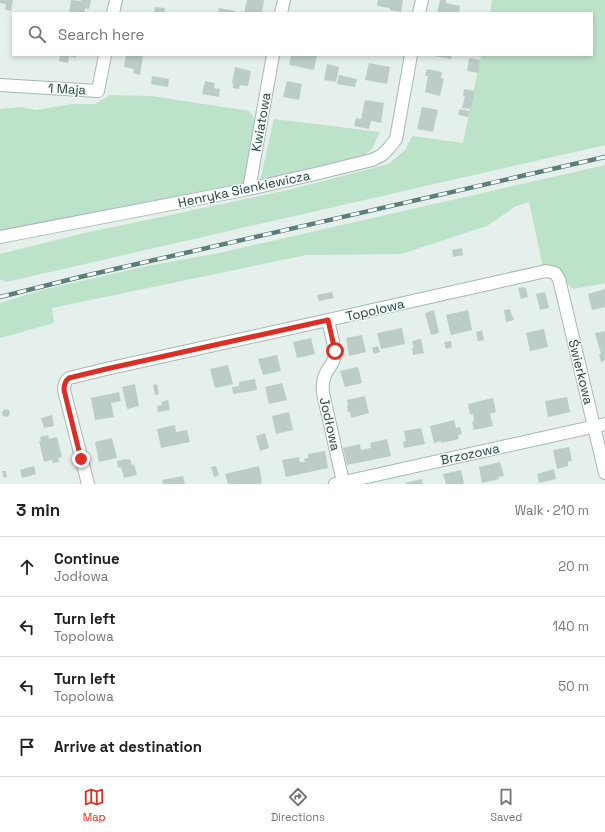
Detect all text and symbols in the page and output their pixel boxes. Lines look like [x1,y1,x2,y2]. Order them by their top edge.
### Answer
search box [12,12,593,56]
icon: search [26,23,48,45]
text: Search here [58,25,144,44]
street label: 1 Maja [47,80,87,99]
street label: Kwiatowa [247,91,275,153]
street label: Henryka Sienkiewicza [176,167,312,211]
street label: Topolowa [344,295,406,325]
street label: Świerkowa [565,338,597,407]
route start [326,342,344,360]
street label: Jodłowa [316,396,345,453]
street label: Brzozowa [439,439,502,469]
route end [72,450,90,468]
text: 3 min [16,499,60,521]
text: Walk · 210 m [515,502,589,519]
text: Continue [54,549,120,568]
icon: ahead [16,556,38,578]
text: 20 m [558,558,589,575]
text: Jodłowa [54,568,108,585]
text: Turn left [54,609,116,628]
icon: left [16,616,38,638]
text: 140 m [553,618,589,635]
text: Topolowa [54,628,114,645]
text: Turn left [54,669,116,688]
icon: left [16,676,38,698]
text: 50 m [558,678,589,695]
text: Topolowa [54,688,114,705]
icon: arrive [16,736,38,758]
text: Arrive at destination [54,737,202,756]
tab: Map [83,786,106,824]
tab: Directions [271,786,325,824]
tab: Saved [490,786,522,824]

